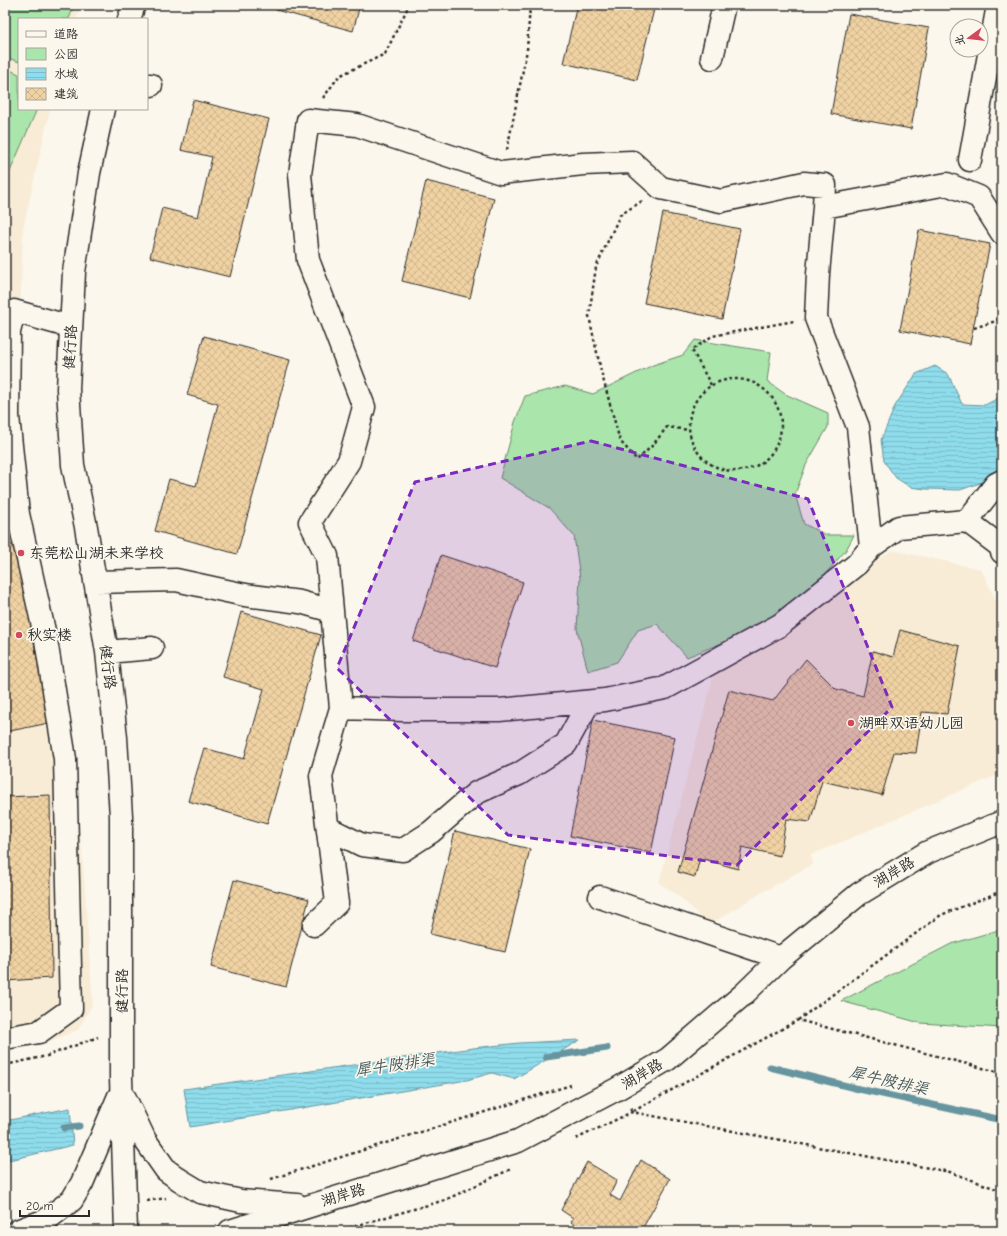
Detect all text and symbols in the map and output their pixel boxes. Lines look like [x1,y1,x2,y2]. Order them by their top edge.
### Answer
legend [18,18,148,110]
north arrow [949,18,989,58]
text: 道路 [54,27,78,41]
text: 北 [952,33,968,47]
text: 公园 [54,47,78,61]
text: 水域 [54,67,78,81]
text: 建筑 [54,87,78,101]
street label: 健行路 [60,324,80,370]
place label: 东莞松山湖未来学校 [29,544,164,562]
marker: 东莞松山湖未来学校 [16,548,26,558]
place label: 秋实楼 [27,626,72,644]
marker: 秋实楼 [14,630,24,640]
street label: 健行路 [96,644,120,690]
place label: 湖畔双语幼儿园 [859,714,964,732]
marker: 湖畔双语幼儿园 [846,718,856,728]
street label: 湖岸路 [870,853,918,891]
street label: 健行路 [113,968,131,1014]
water label: 犀牛陂排渠 [353,1050,438,1080]
street label: 湖岸路 [618,1055,666,1093]
water label: 犀牛陂排渠 [847,1063,932,1099]
street label: 湖岸路 [319,1180,367,1210]
scale bar [20,1192,89,1218]
text: 20 m [26,1199,54,1213]

